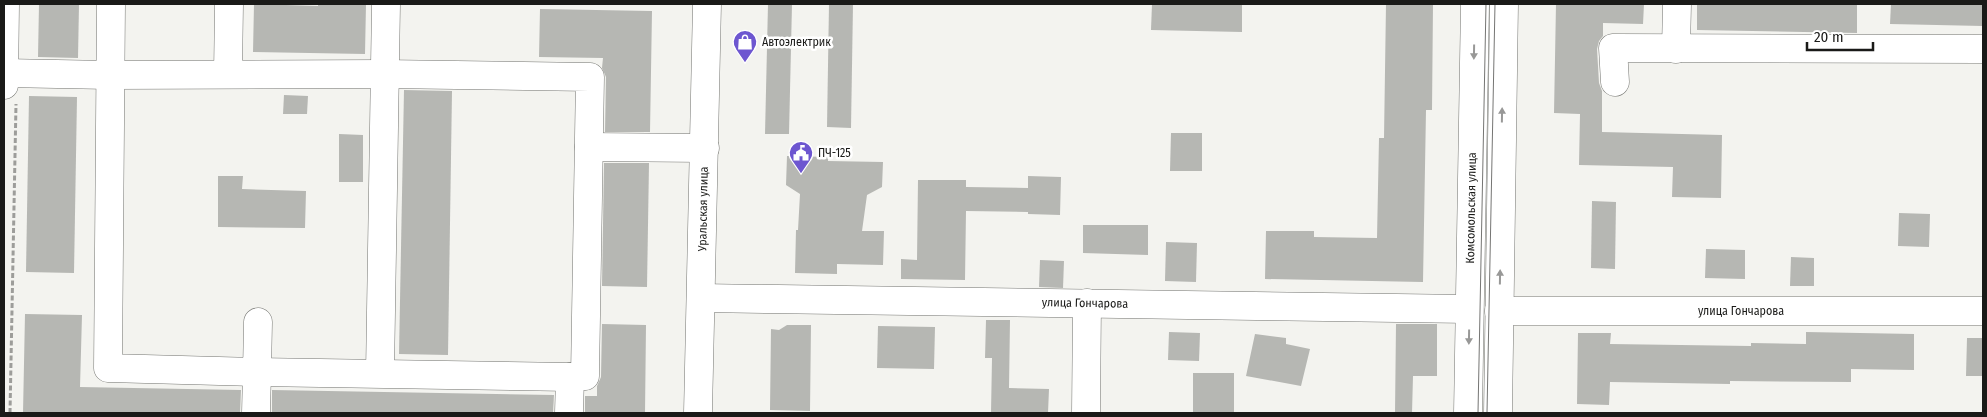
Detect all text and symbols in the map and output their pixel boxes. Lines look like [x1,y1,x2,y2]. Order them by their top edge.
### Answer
scale bar [1807,20,1873,52]
text: 20 m [1814,28,1844,46]
shop icon: Автоэлектрик [732,29,758,63]
place label: Автоэлектрик [762,35,831,49]
one-way arrow [1470,45,1478,61]
one-way arrow [1498,106,1506,122]
public building icon: ПЧ-125 [788,140,814,174]
place label: ПЧ-125 [818,146,851,160]
street label: Комсомольская улица [1463,152,1479,264]
street label: Уральская улица [695,166,711,253]
one-way arrow [1496,269,1504,285]
street label: улица Гончарова [1042,295,1128,311]
street label: улица Гончарова [1698,304,1784,318]
one-way arrow [1465,330,1473,346]

